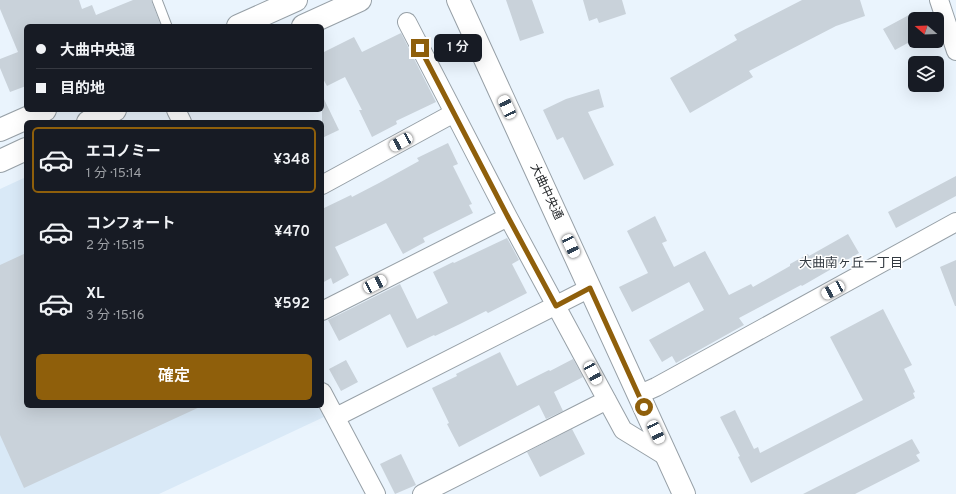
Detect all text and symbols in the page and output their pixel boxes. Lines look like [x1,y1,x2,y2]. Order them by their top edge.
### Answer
north arrow [908,12,944,48]
map controls [908,12,944,92]
callout: 1 分 [434,34,482,62]
route end [411,39,429,57]
text: 1 分 [447,40,469,56]
text: 大曲中央通 [60,42,135,61]
button: layers [908,56,944,92]
text: 目的地 [60,80,105,99]
car [496,94,518,120]
car [388,131,414,153]
icon: car [38,142,74,178]
text: エコノミー [86,143,161,162]
text: ¥348 [273,151,310,170]
street label: 大曲中央通 [526,161,566,223]
text: 1 分 · 15:14 [86,166,142,182]
icon: car [38,214,74,250]
text: コンフォート [86,215,176,234]
text: ¥470 [274,223,310,242]
car [560,233,582,259]
text: 2 分 · 15:15 [86,238,145,254]
district label: 大曲南ヶ丘一丁目 [799,256,903,272]
car [362,273,388,295]
car [820,279,846,301]
text: XL [86,285,104,304]
icon: car [38,286,74,322]
text: ¥592 [274,295,310,314]
text: 3 分 · 15:16 [86,308,144,324]
button: 確定 [36,354,312,400]
car [582,360,604,386]
route start [635,398,653,416]
car [645,419,667,445]

